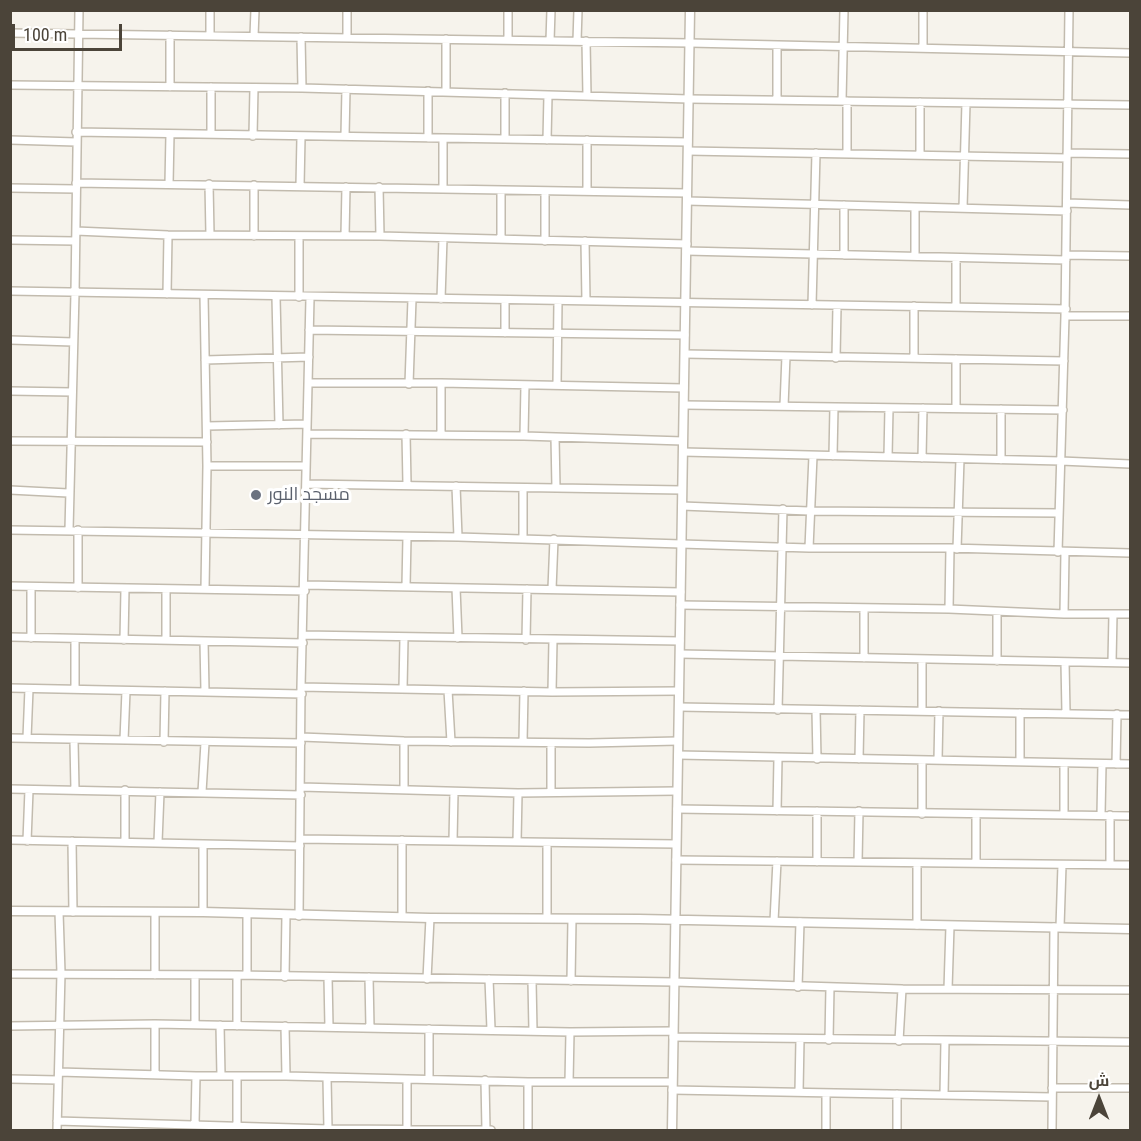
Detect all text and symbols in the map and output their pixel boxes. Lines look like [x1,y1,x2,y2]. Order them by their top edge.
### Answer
scale bar [15,12,124,50]
text: 100 m [23,24,67,45]
place label: مسجد النور [268,484,350,506]
marker: مسجد النور [249,488,263,502]
north arrow [1069,1069,1129,1129]
text: ش [1089,1071,1109,1090]

